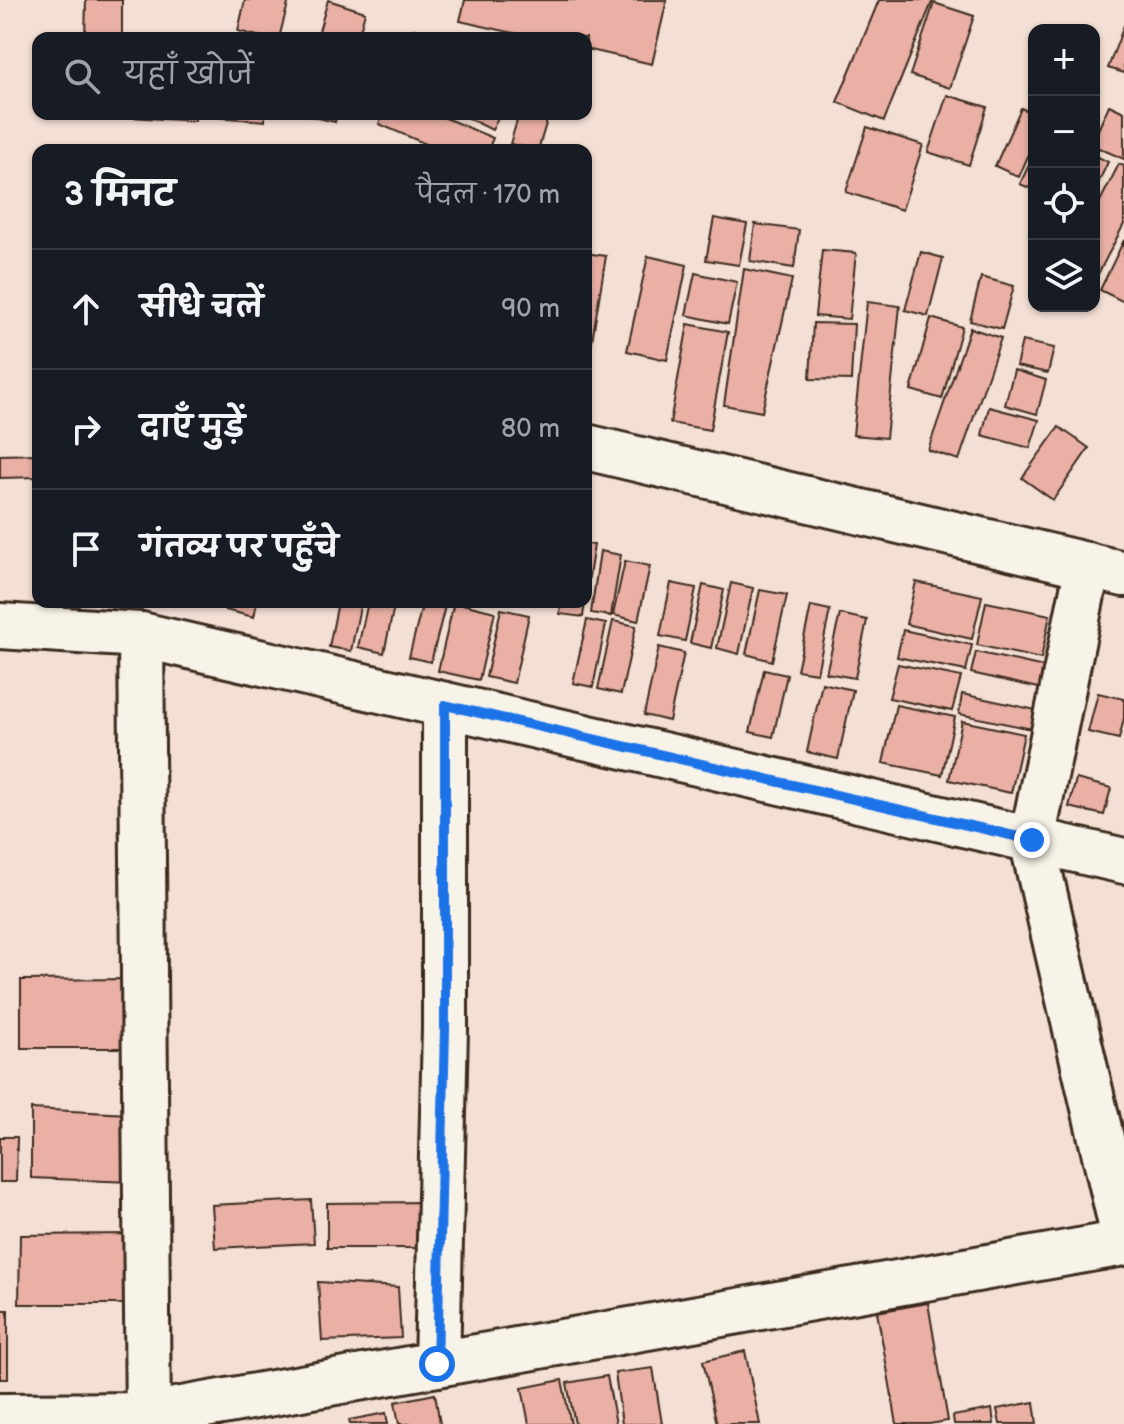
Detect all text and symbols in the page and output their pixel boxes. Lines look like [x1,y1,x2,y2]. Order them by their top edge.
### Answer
map controls [1028,24,1100,312]
button: + [1028,24,1100,96]
search box [32,32,592,120]
icon: search [60,54,104,98]
text: यहाँ खोजें [124,57,253,93]
button: − [1028,96,1100,168]
button: locate [1028,168,1100,240]
text: 3 मिनट [64,174,176,215]
text: पैदल · 170 m [416,180,560,211]
button: layers [1028,240,1100,312]
icon: ahead [64,287,108,331]
text: सीधे चलें [140,290,263,326]
text: 90 m [501,294,560,325]
icon: right [64,407,108,451]
text: दाएँ मुड़ें [140,410,245,446]
text: 80 m [501,414,560,445]
icon: arrive [64,527,108,571]
text: गंतव्य पर पहुँचे [140,530,339,566]
route end [1014,822,1050,858]
route start [419,1346,455,1382]

